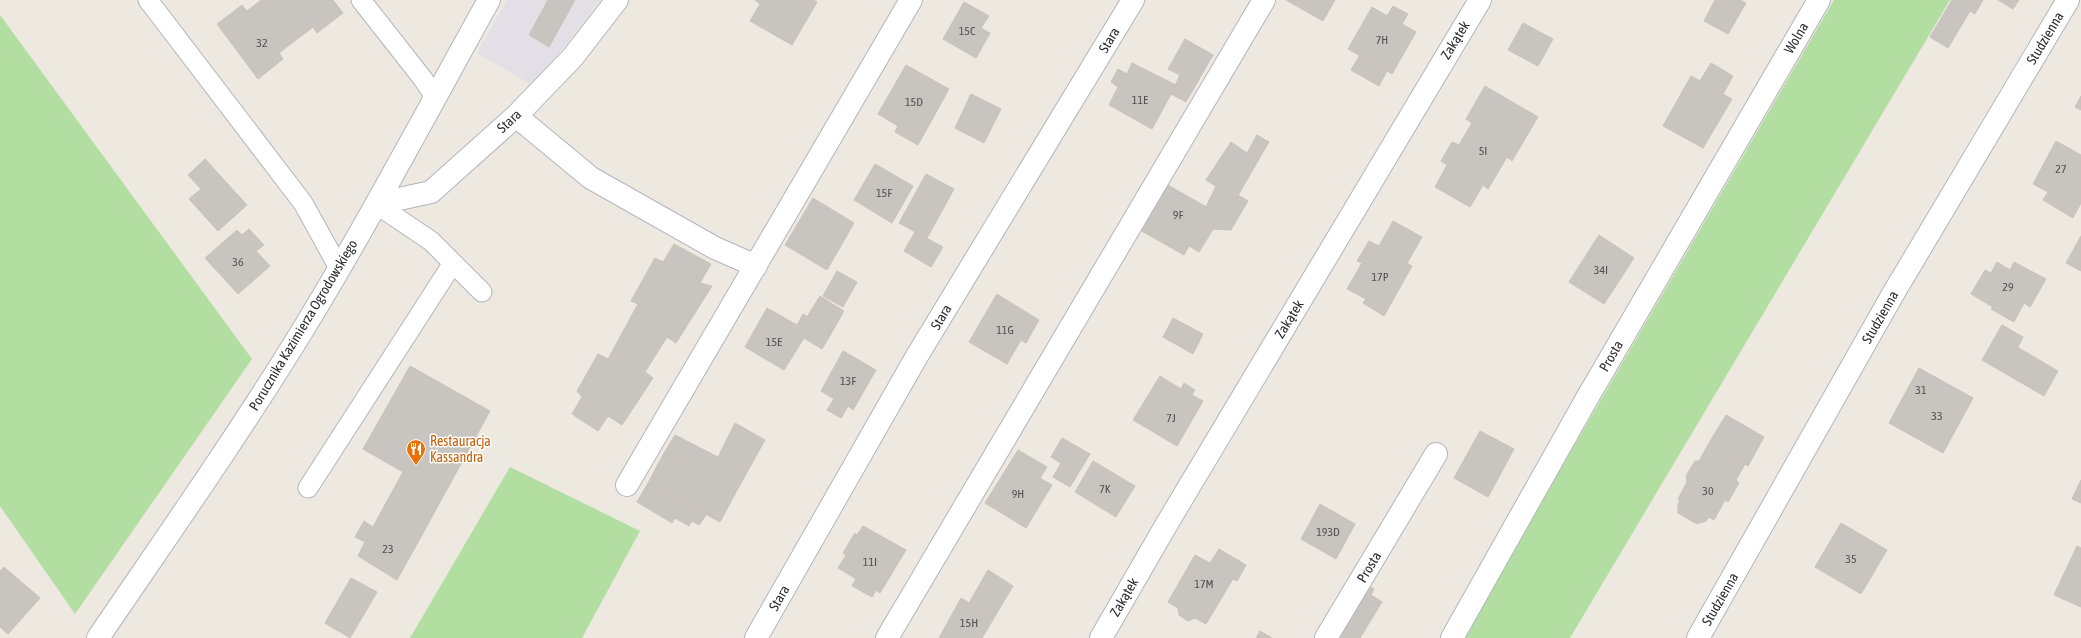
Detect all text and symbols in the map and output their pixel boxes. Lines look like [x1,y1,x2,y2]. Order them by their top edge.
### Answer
street label: Studzienna [2023,9,2067,67]
street label: Zakątek [1437,18,1473,62]
street label: Wolna [1781,20,1811,56]
house number: 15C [959,24,976,38]
street label: Stara [1095,24,1123,56]
house number: 7H [1376,33,1388,47]
house number: 32 [256,36,268,50]
house number: 11E [1132,93,1148,107]
house number: 15D [905,95,923,109]
street label: Stara [494,106,524,136]
house number: 5I [1479,144,1487,158]
house number: 27 [2055,162,2067,176]
house number: 15F [876,186,892,200]
house number: 9F [1173,208,1183,222]
street label: Porucznika Kazimierza Ogrodowskiego [246,237,360,413]
house number: 36 [232,255,244,269]
house number: 34I [1594,263,1608,277]
house number: 17P [1371,270,1389,284]
house number: 29 [2002,280,2014,294]
street label: Studzienna [1859,288,1901,346]
street label: Zakątek [1271,297,1307,341]
street label: Stara [927,301,955,333]
house number: 11G [996,323,1014,337]
house number: 15E [766,335,782,349]
street label: Prosta [1596,338,1626,374]
house number: 13F [840,374,856,388]
house number: 31 [1915,383,1927,397]
house number: 33 [1931,409,1943,423]
house number: 7J [1166,411,1176,425]
place label: Restauracja Kassandra [430,433,491,465]
restaurant icon: Restauracja Kassandra [405,438,427,466]
house number: 7K [1099,482,1111,496]
house number: 30 [1702,484,1714,498]
house number: 9H [1012,487,1024,501]
house number: 193D [1316,525,1340,539]
house number: 23 [382,542,394,556]
street label: Prosta [1354,549,1384,585]
house number: 35 [1845,552,1857,566]
house number: 11I [863,555,877,569]
street label: Studzienna [1699,570,1741,628]
street label: Zakątek [1107,575,1141,619]
house number: 17M [1194,577,1214,591]
street label: Stara [765,582,793,614]
house number: 15H [960,616,978,630]

